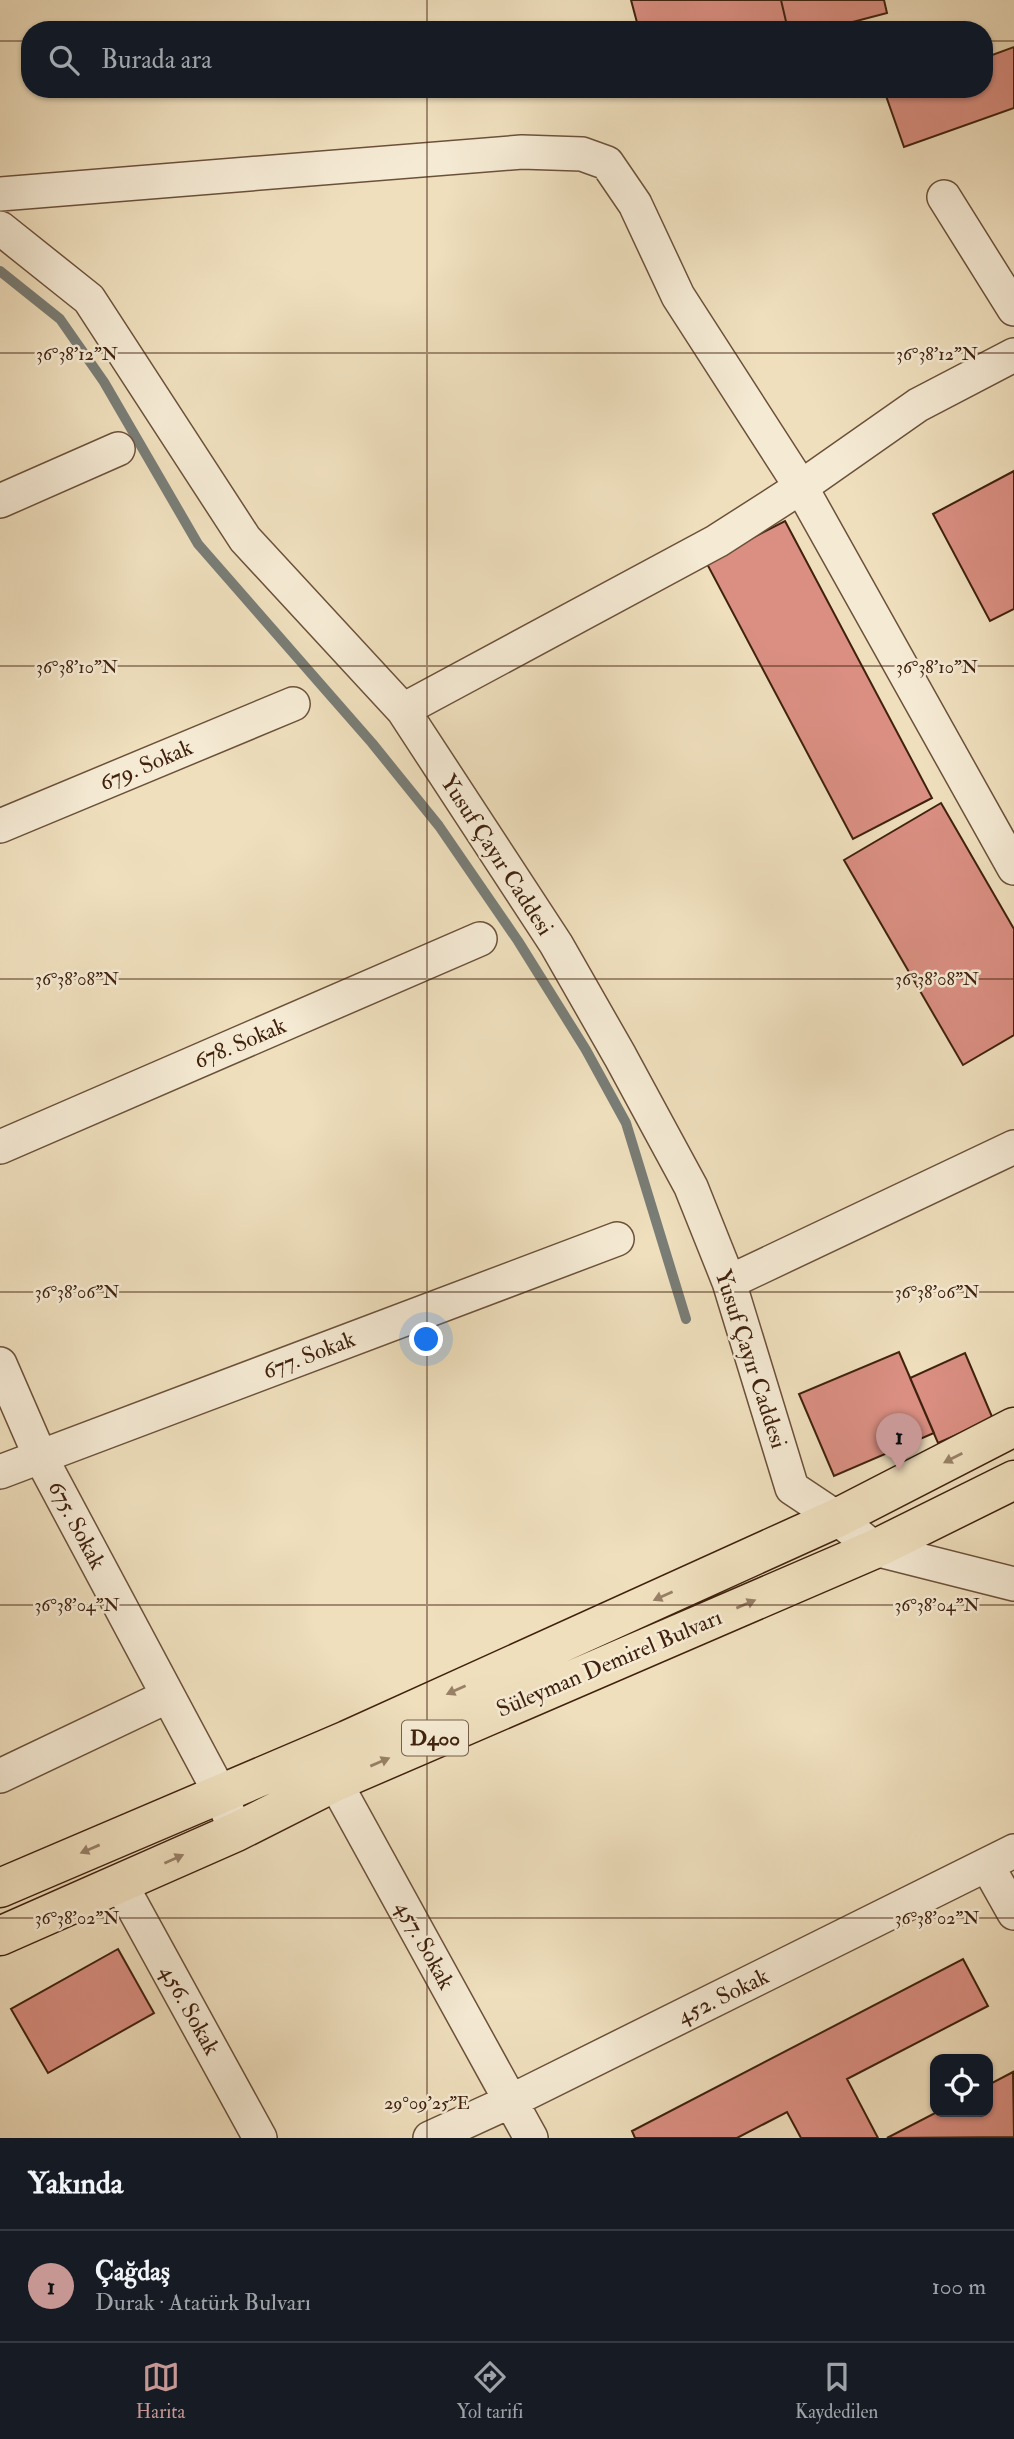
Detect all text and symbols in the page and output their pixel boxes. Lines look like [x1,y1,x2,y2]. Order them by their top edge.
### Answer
search box [21,21,993,98]
icon: search [45,41,83,79]
text: Burada ara [101,44,212,76]
text: 36°38'12"N [36,343,118,366]
text: 36°38'12"N [896,343,978,366]
text: 36°38'10"N [36,656,118,679]
text: 36°38'10"N [896,656,978,679]
street label: 679. Sokak [95,732,197,798]
street label: Yusuf Çayır Caddesi [434,769,560,941]
text: 36°38'08"N [35,968,119,991]
text: 36°38'08"N [895,968,979,991]
street label: 678. Sokak [190,1011,290,1075]
street label: Yusuf Çayır Caddesi [708,1266,794,1452]
text: 36°38'06"N [35,1281,119,1304]
text: 36°38'06"N [895,1281,979,1304]
your location [409,1322,443,1356]
street label: 677. Sokak [259,1324,359,1386]
pin: 1 [876,1413,922,1471]
one-way arrow [943,1452,963,1464]
street label: 675. Sokak [42,1476,112,1574]
one-way arrow [653,1591,674,1602]
text: 36°38'04"N [34,1594,120,1617]
text: 36°38'04"N [894,1594,980,1617]
one-way arrow [736,1598,757,1609]
street label: Süleyman Demirel Bulvarı [492,1602,726,1724]
one-way arrow [446,1684,466,1696]
road number: D400 [402,1720,468,1756]
one-way arrow [370,1756,390,1768]
one-way arrow [80,1843,100,1855]
one-way arrow [164,1853,185,1864]
street label: 457. Sokak [389,1896,461,1994]
text: 36°38'02"N [35,1907,119,1930]
text: 36°38'02"N [895,1907,979,1930]
street label: 456. Sokak [153,1960,227,2060]
street label: 452. Sokak [672,1961,774,2031]
map controls [930,2054,993,2117]
button: locate [930,2054,993,2117]
text: 29°09'25"E [384,2092,470,2115]
text: Yakında [28,2165,123,2202]
text: Çağdaş [95,2256,170,2288]
text: 1 [47,2272,55,2301]
text: 100 m [932,2272,986,2301]
text: Durak · Atatürk Bulvarı [95,2288,311,2317]
tab: Harita [136,2358,185,2424]
tab: Yol tarifi [457,2358,523,2424]
tab: Kaydedilen [795,2358,878,2424]

